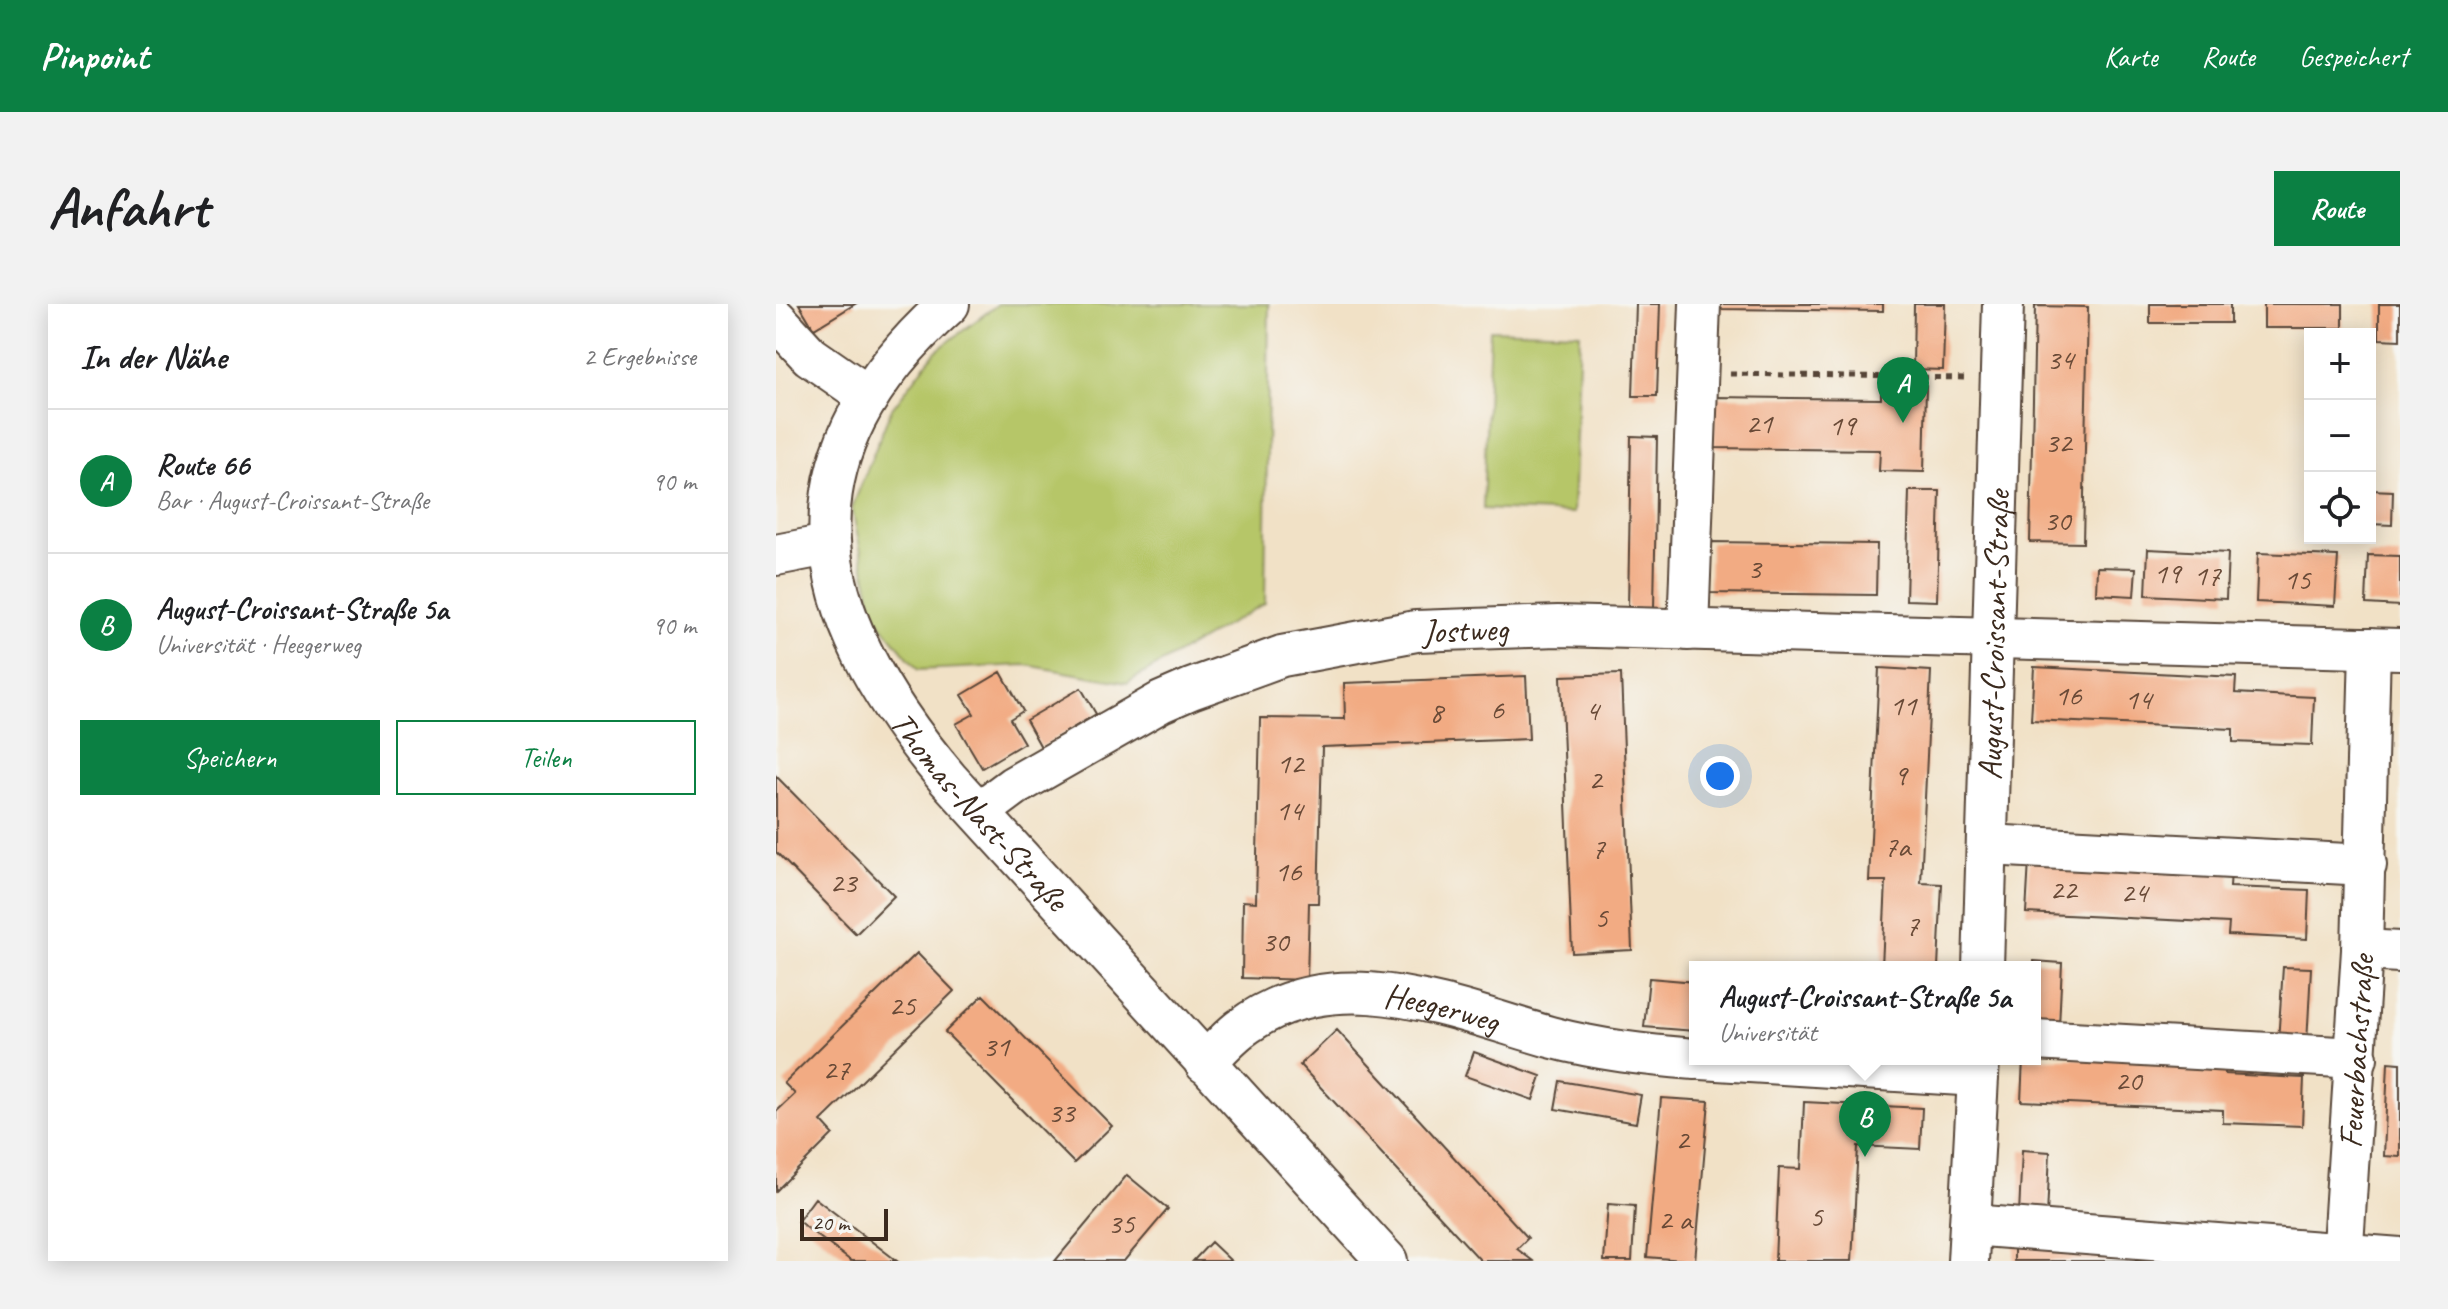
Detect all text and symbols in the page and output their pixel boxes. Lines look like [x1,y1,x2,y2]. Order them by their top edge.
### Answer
text: Pinpoint [40,33,149,80]
text: Karte [2104,39,2158,74]
text: Route [2202,39,2255,74]
text: Gespeichert [2299,39,2408,74]
button: Route [2274,171,2400,246]
text: Anfahrt [48,173,208,244]
map controls [2304,328,2376,544]
button: + [2304,328,2376,400]
text: In der Nähe [80,335,226,378]
text: 2 Ergebnisse [583,340,696,373]
house number: 34 [2047,340,2076,378]
pin: A [1877,357,1929,423]
button: − [2304,400,2376,472]
house number: 21 [1746,404,1774,442]
house number: 19 [1829,406,1858,444]
house number: 32 [2045,423,2074,461]
text: Route 66 [156,446,249,484]
text: A [99,465,113,498]
text: 90 m [652,465,696,498]
button: locate [2304,472,2376,544]
text: Bar · August-Croissant-Straße [156,484,429,517]
street label: August-Croissant-Straße [1967,487,2019,781]
house number: 30 [2044,501,2073,539]
house number: 3 [1747,549,1763,587]
house number: 19 [2154,554,2183,592]
house number: 17 [2194,556,2222,594]
house number: 15 [2284,560,2312,598]
text: August-Croissant-Straße 5a [156,590,448,628]
street label: Jostweg [1420,606,1511,652]
text: B [99,609,113,642]
text: 90 m [652,609,696,642]
text: Universität · Heegerweg [156,628,361,661]
house number: 16 [2055,676,2083,714]
house number: 14 [2125,680,2154,718]
house number: 11 [1890,686,1918,724]
house number: 6 [1490,690,1505,728]
house number: 4 [1585,691,1601,729]
house number: 8 [1429,693,1445,731]
street label: Thomas-Nast-Straße [881,703,1080,921]
button: Speichern [80,720,380,795]
button: Teilen [396,720,696,795]
house number: 12 [1277,744,1306,782]
your location [1700,756,1740,796]
house number: 9 [1893,756,1909,794]
house number: 2 [1588,760,1604,798]
house number: 14 [1276,791,1305,829]
house number: 7a [1884,827,1912,865]
house number: 7 [1591,829,1606,867]
house number: 16 [1275,852,1303,890]
house number: 23 [830,863,859,901]
house number: 22 [2050,870,2079,908]
house number: 24 [2121,873,2150,911]
house number: 5 [1594,898,1609,936]
house number: 7 [1905,906,1920,944]
house number: 30 [1262,922,1291,960]
street label: Feuerbachstraße [2328,951,2383,1149]
popup [1689,961,2041,1065]
street label: Heegerweg [1381,973,1507,1043]
text: August-Croissant-Straße 5a [1719,978,2011,1016]
house number: 25 [889,986,917,1024]
text: Universität [1719,1016,1817,1049]
house number: 31 [983,1027,1011,1065]
house number: 27 [823,1050,851,1088]
house number: 20 [2115,1061,2144,1099]
pin: B [1839,1091,1891,1157]
house number: 33 [1048,1093,1077,1131]
house number: 2 [1675,1120,1691,1158]
house number: 5 [1809,1197,1824,1235]
house number: 2 a [1658,1200,1694,1238]
house number: 35 [1108,1204,1136,1242]
scale bar [800,1205,888,1241]
text: 20 m [812,1209,849,1237]

